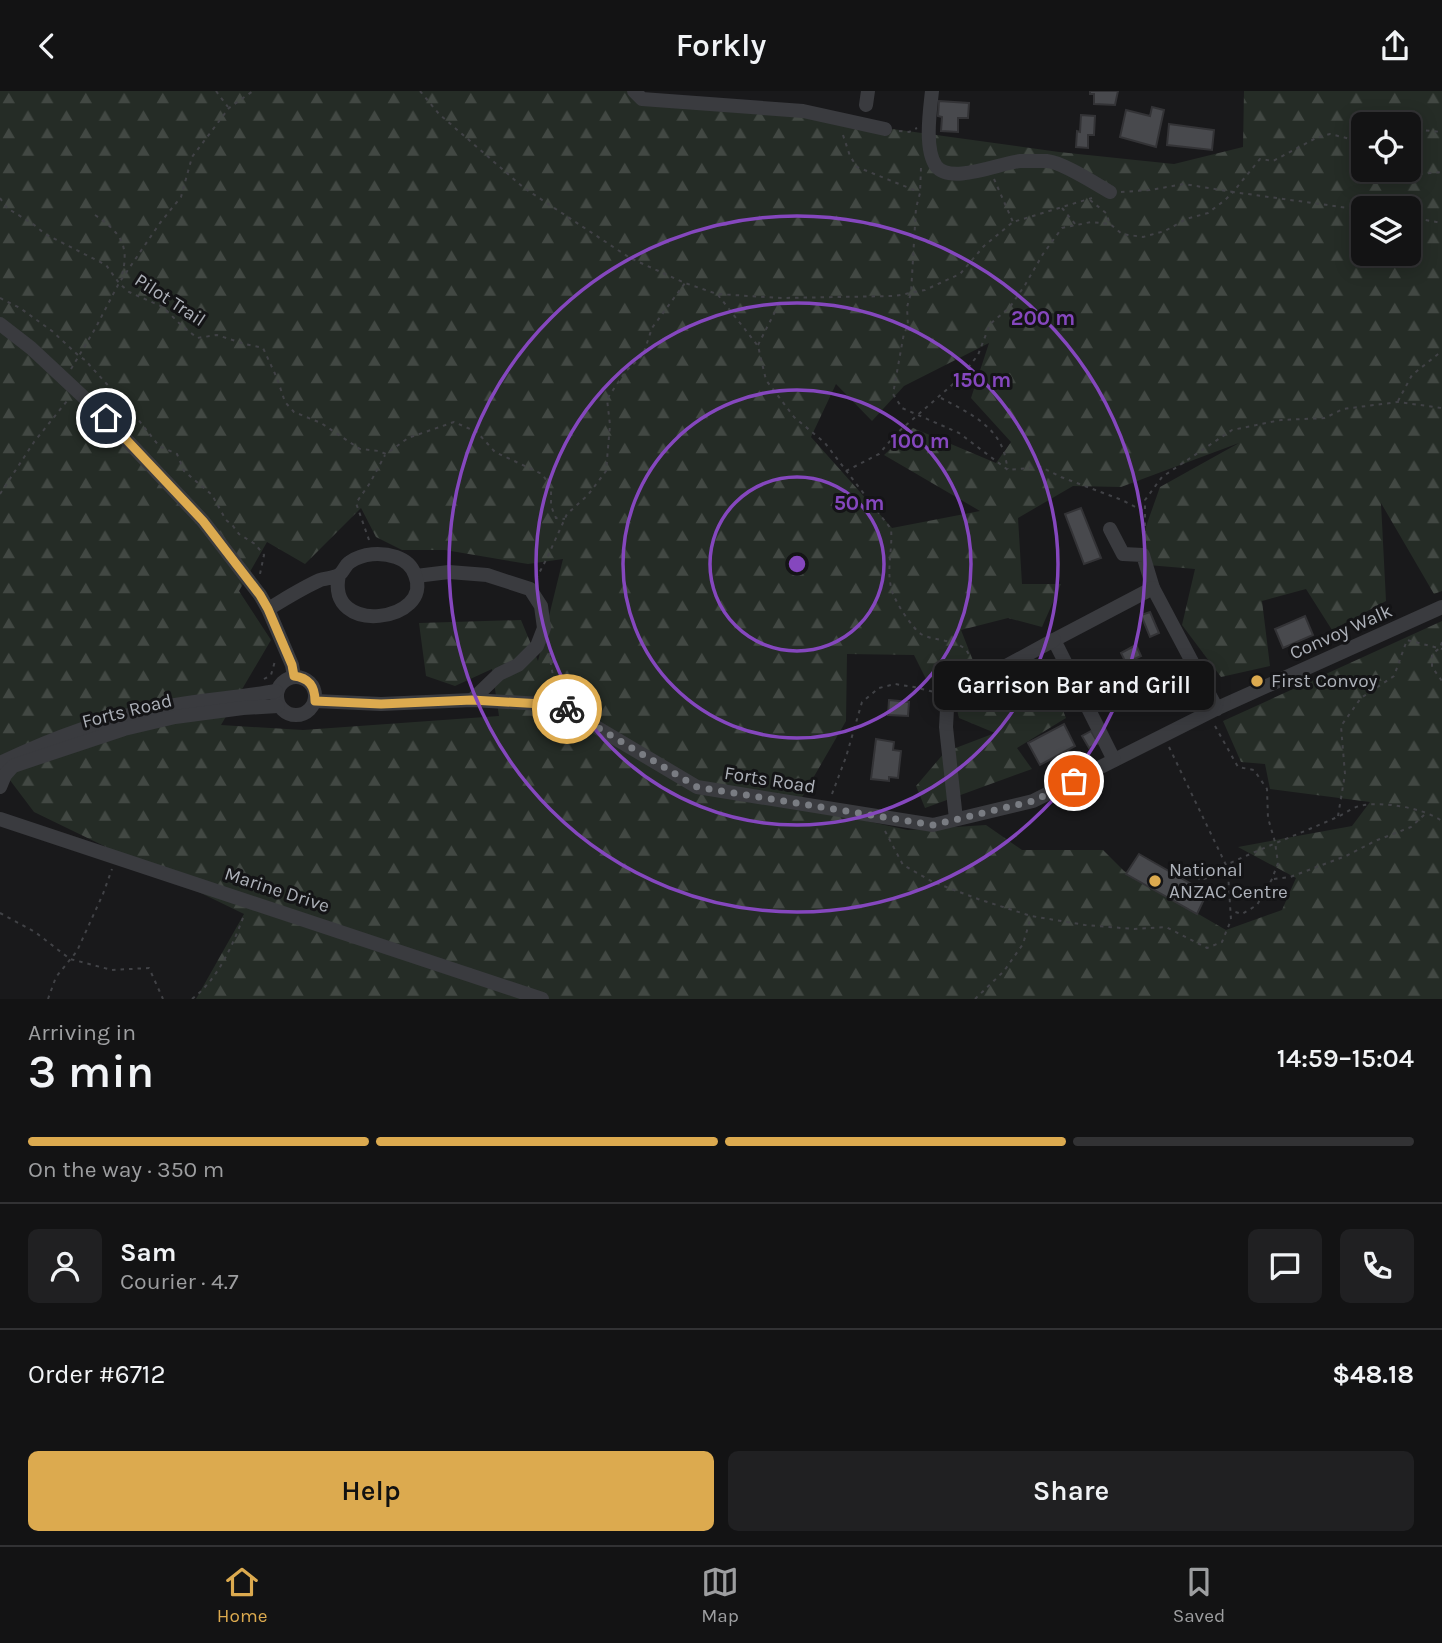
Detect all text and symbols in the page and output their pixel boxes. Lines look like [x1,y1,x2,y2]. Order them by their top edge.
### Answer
icon: back [28,27,66,65]
text: Forkly [676,27,766,64]
icon: share [1376,27,1414,65]
map controls [1351,112,1421,266]
button: locate [1351,112,1421,182]
button: layers [1351,196,1421,266]
street label: Pilot Trail [130,269,210,331]
text: 200 m [1011,306,1075,330]
text: 150 m [953,368,1011,392]
pin [76,388,136,448]
icon: home [87,399,125,437]
text: 100 m [890,429,950,453]
text: 50 m [834,491,884,515]
centre of rings [785,552,809,576]
street label: Convoy Walk [1286,600,1396,664]
callout: Garrison Bar and Grill [934,662,1214,711]
place label: First Convoy [1271,670,1378,692]
text: Garrison Bar and Grill [957,672,1191,699]
marker: First Convoy [1249,673,1265,689]
courier [532,674,602,744]
street label: Forts Road [80,689,174,733]
icon: bike [548,690,586,728]
pin [1044,751,1104,811]
street label: Forts Road [723,762,817,798]
icon: bag [1055,762,1093,800]
place label: National ANZAC Centre [1169,859,1288,903]
street label: Marine Drive [222,863,332,917]
marker: National ANZAC Centre [1147,873,1163,889]
text: Arriving in [28,1019,136,1046]
text: 14:59–15:04 [1277,1043,1414,1074]
text: 3 min [28,1045,154,1099]
text: On the way · 350 m [28,1156,224,1183]
button: person [28,1229,102,1303]
button: chat [1248,1229,1322,1303]
button: phone [1340,1229,1414,1303]
text: Sam [120,1237,176,1268]
text: Courier · 4.7 [120,1268,239,1295]
text: Order #6712 [28,1359,166,1390]
text: $48.18 [1332,1359,1414,1390]
button: Help [28,1451,714,1531]
button: Share [728,1451,1414,1531]
tab: Home [217,1563,267,1627]
tab: Map [701,1563,739,1627]
tab: Saved [1173,1563,1225,1627]

